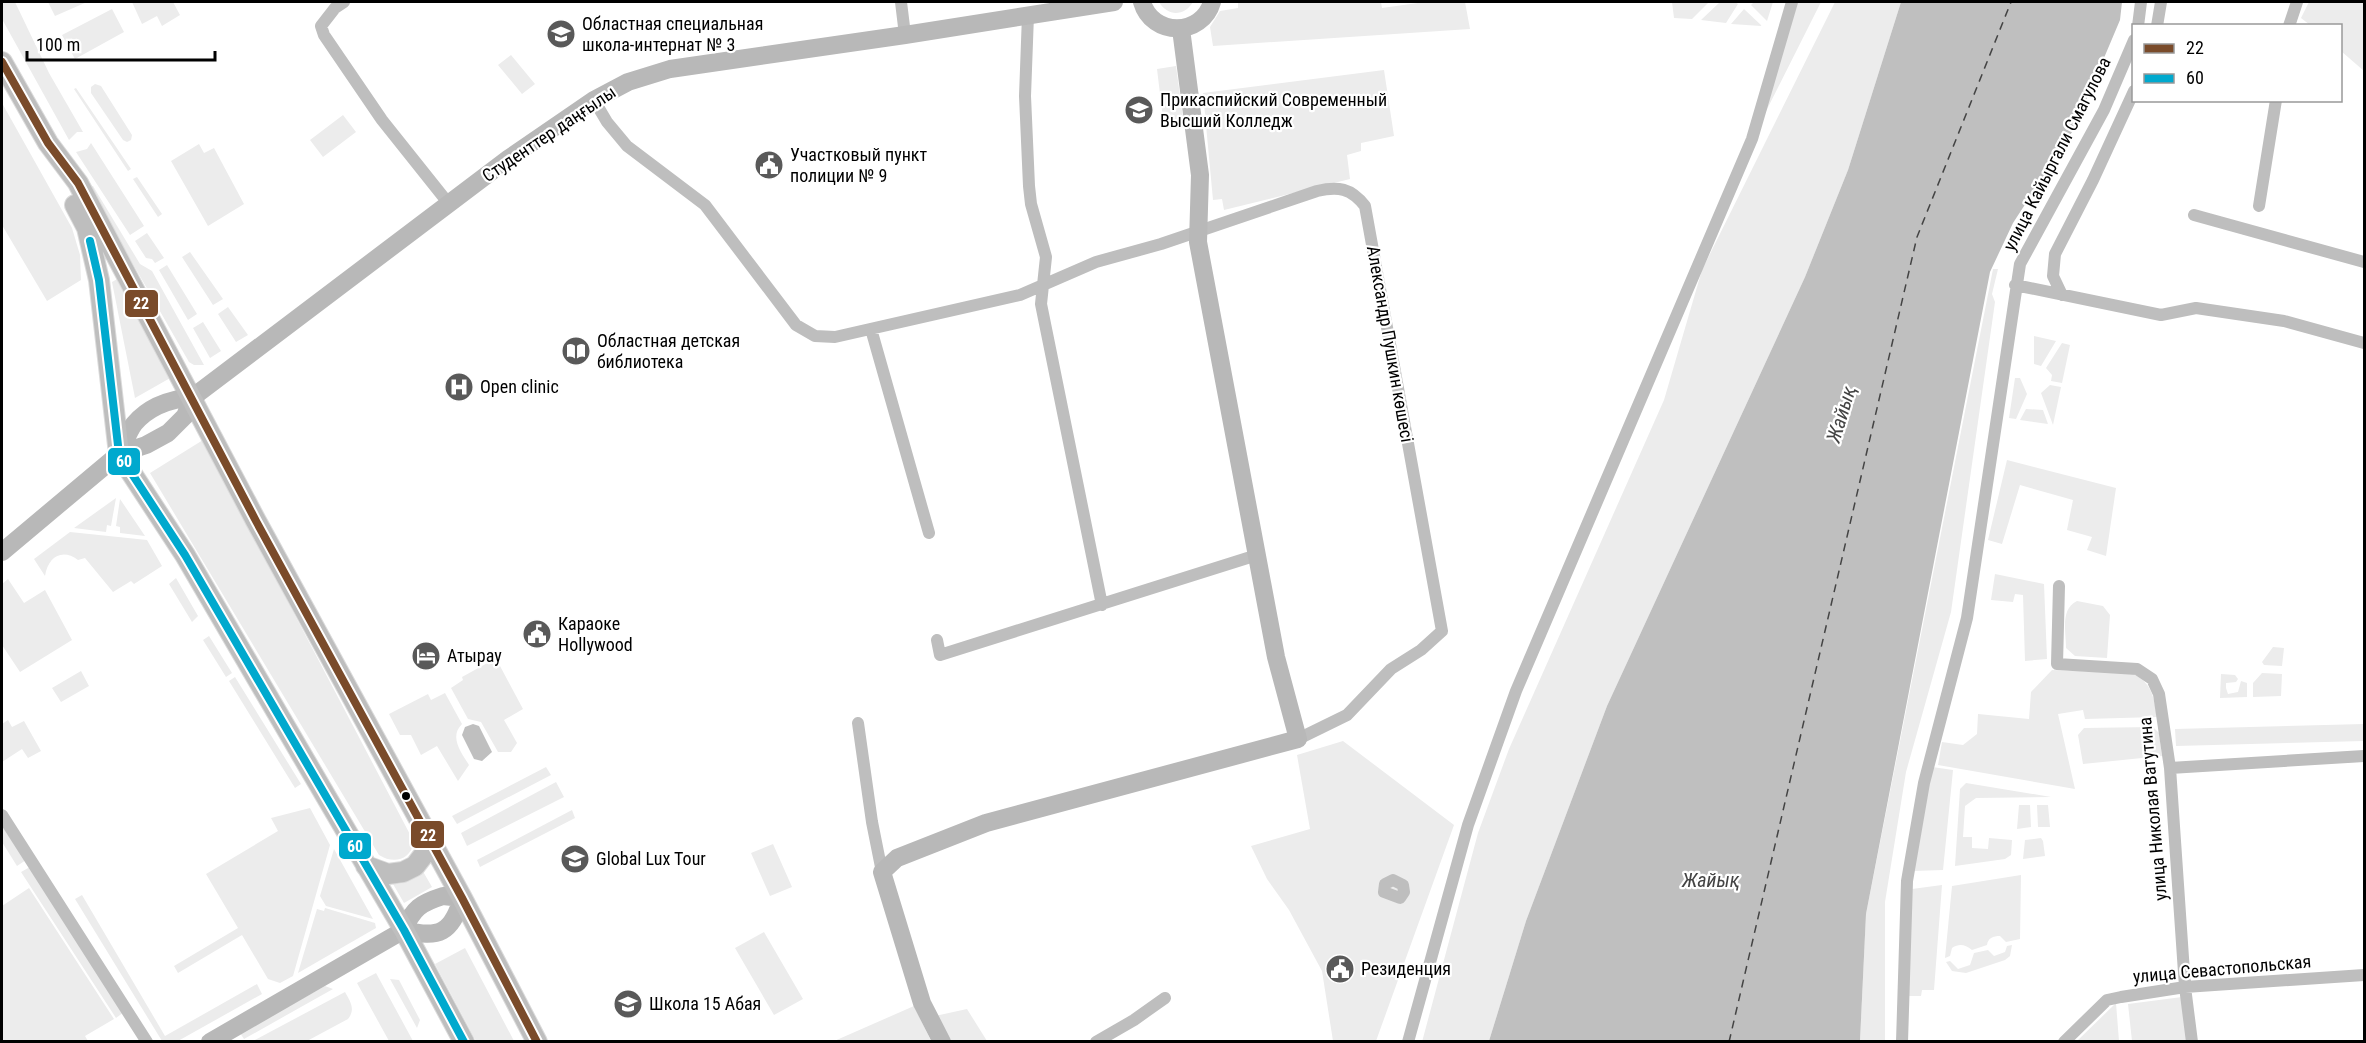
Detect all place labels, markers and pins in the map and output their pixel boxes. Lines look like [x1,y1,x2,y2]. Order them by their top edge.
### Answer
place label: Областная специальная школа-интернат № 3 [582,13,763,55]
school or university icon: Областная специальная школа-интернат № 3 [545,18,577,50]
place label: Прикаспийский Современный Высший Колледж [1160,89,1387,131]
school or university icon: Прикаспийский Современный Высший Колледж [1123,94,1155,126]
place label: Участковый пункт полиции № 9 [790,144,927,186]
public building icon: Участковый пункт полиции № 9 [753,149,785,181]
place label: Областная детская библиотека [597,330,740,372]
library icon: Областная детская библиотека [560,335,592,367]
hospital icon: Open clinic [443,371,475,403]
place label: Open clinic [480,376,559,397]
place label: Караоке Hollywood [558,613,633,655]
public building icon: Караоке Hollywood [521,618,553,650]
hotel icon: Атырау [410,640,442,672]
place label: Атырау [447,645,502,666]
unlabelled marker [400,790,412,802]
school or university icon: Global Lux Tour [559,843,591,875]
place label: Global Lux Tour [596,848,706,869]
public building icon: Резиденция [1324,953,1356,985]
place label: Резиденция [1361,958,1451,979]
school or university icon: Школа 15 Абая [612,988,644,1020]
place label: Школа 15 Абая [649,993,761,1014]

